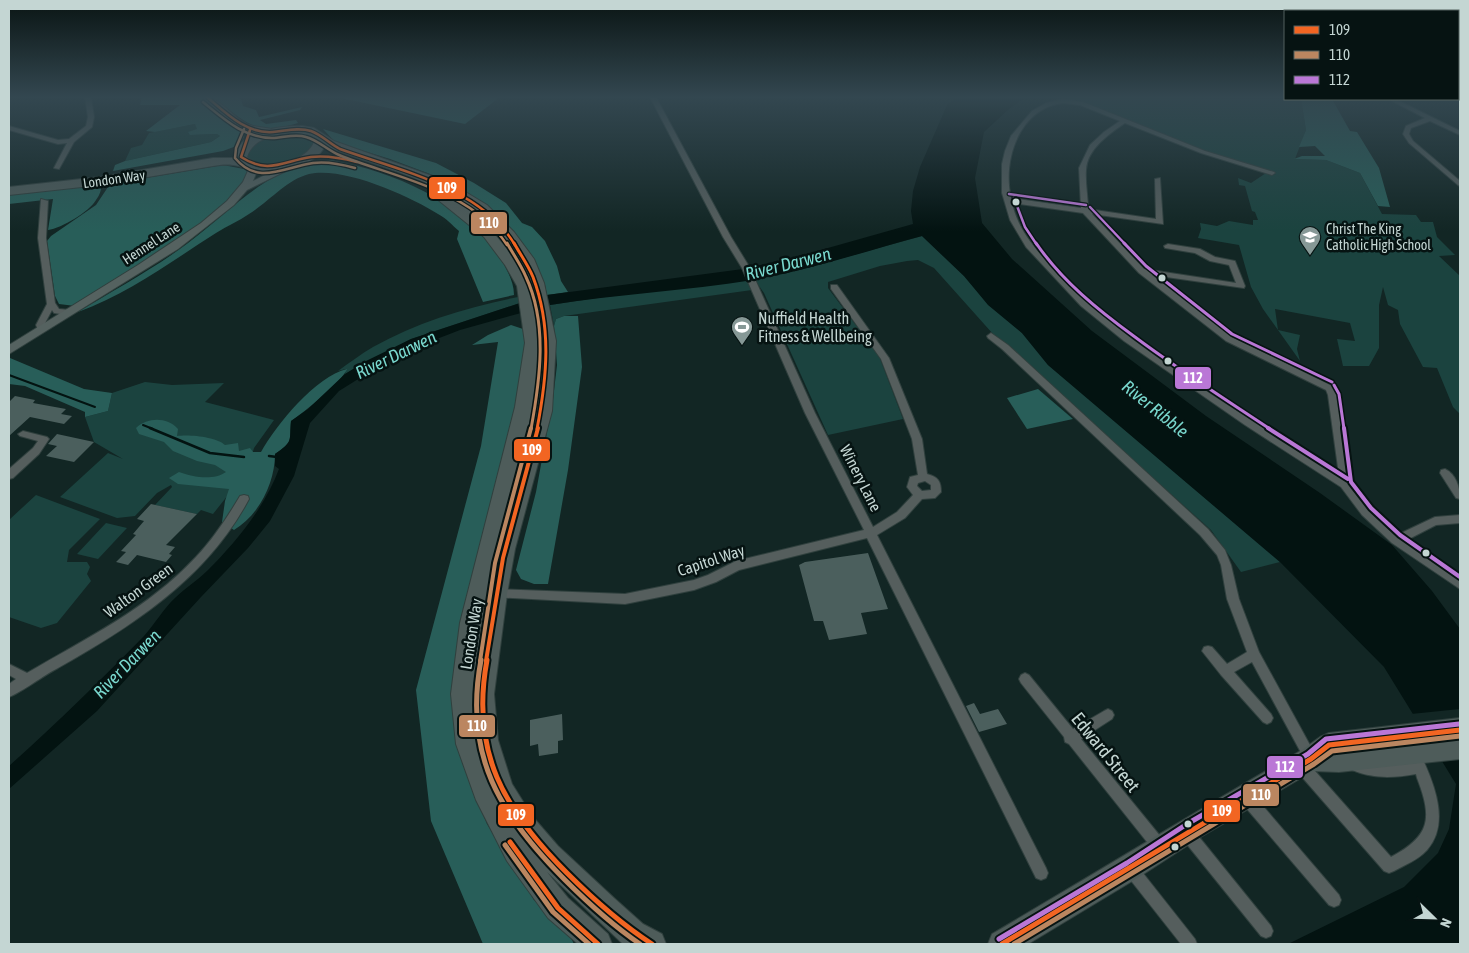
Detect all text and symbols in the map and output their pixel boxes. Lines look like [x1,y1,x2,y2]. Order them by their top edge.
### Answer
legend [1284,10,1459,100]
text: 109 [1329,21,1350,38]
text: 110 [1329,46,1350,63]
text: 112 [1329,71,1350,88]
street label: London Way [82,167,146,191]
line badge: 109 [428,176,466,200]
text: 109 [437,180,457,196]
unlabelled marker [1011,197,1021,207]
line badge: 110 [470,211,508,235]
text: 110 [479,215,499,231]
street label: Hennel Lane [119,219,183,267]
place label: Christ The King Catholic High School [1326,221,1431,253]
school or university icon: Christ The King Catholic High School [1298,225,1322,256]
water label: River Darwen [743,243,833,284]
unlabelled marker [1157,273,1167,283]
place label: Nuffield Health Fitness & Wellbeing [758,309,872,346]
sports icon: Nuffield Health Fitness & Wellbeing [730,315,754,346]
water label: River Darwen [352,326,440,383]
unlabelled marker [1163,356,1173,366]
line badge: 112 [1174,366,1212,390]
text: 112 [1183,370,1203,386]
water label: River Ribble [1118,376,1193,442]
line badge: 109 [513,438,551,462]
text: 109 [522,442,542,458]
street label: Winery Lane [836,442,885,515]
street label: Capitol Way [675,541,748,580]
unlabelled marker [1421,548,1431,558]
street label: Walton Green [100,559,176,621]
street label: London Way [457,597,487,671]
water label: River Darwen [89,625,165,702]
street label: Edward Street [1067,708,1145,796]
line badge: 110 [458,714,496,738]
text: 110 [467,718,487,734]
line badge: 112 [1266,755,1304,779]
text: 112 [1275,759,1295,775]
line badge: 110 [1242,783,1280,807]
text: 110 [1251,787,1271,803]
line badge: 109 [1203,799,1241,823]
line badge: 109 [497,803,535,827]
text: 109 [1212,803,1232,819]
text: 109 [506,807,526,823]
unlabelled marker [1183,819,1193,829]
unlabelled marker [1170,842,1180,852]
north arrow [1409,893,1459,943]
text: N [1437,916,1455,930]

